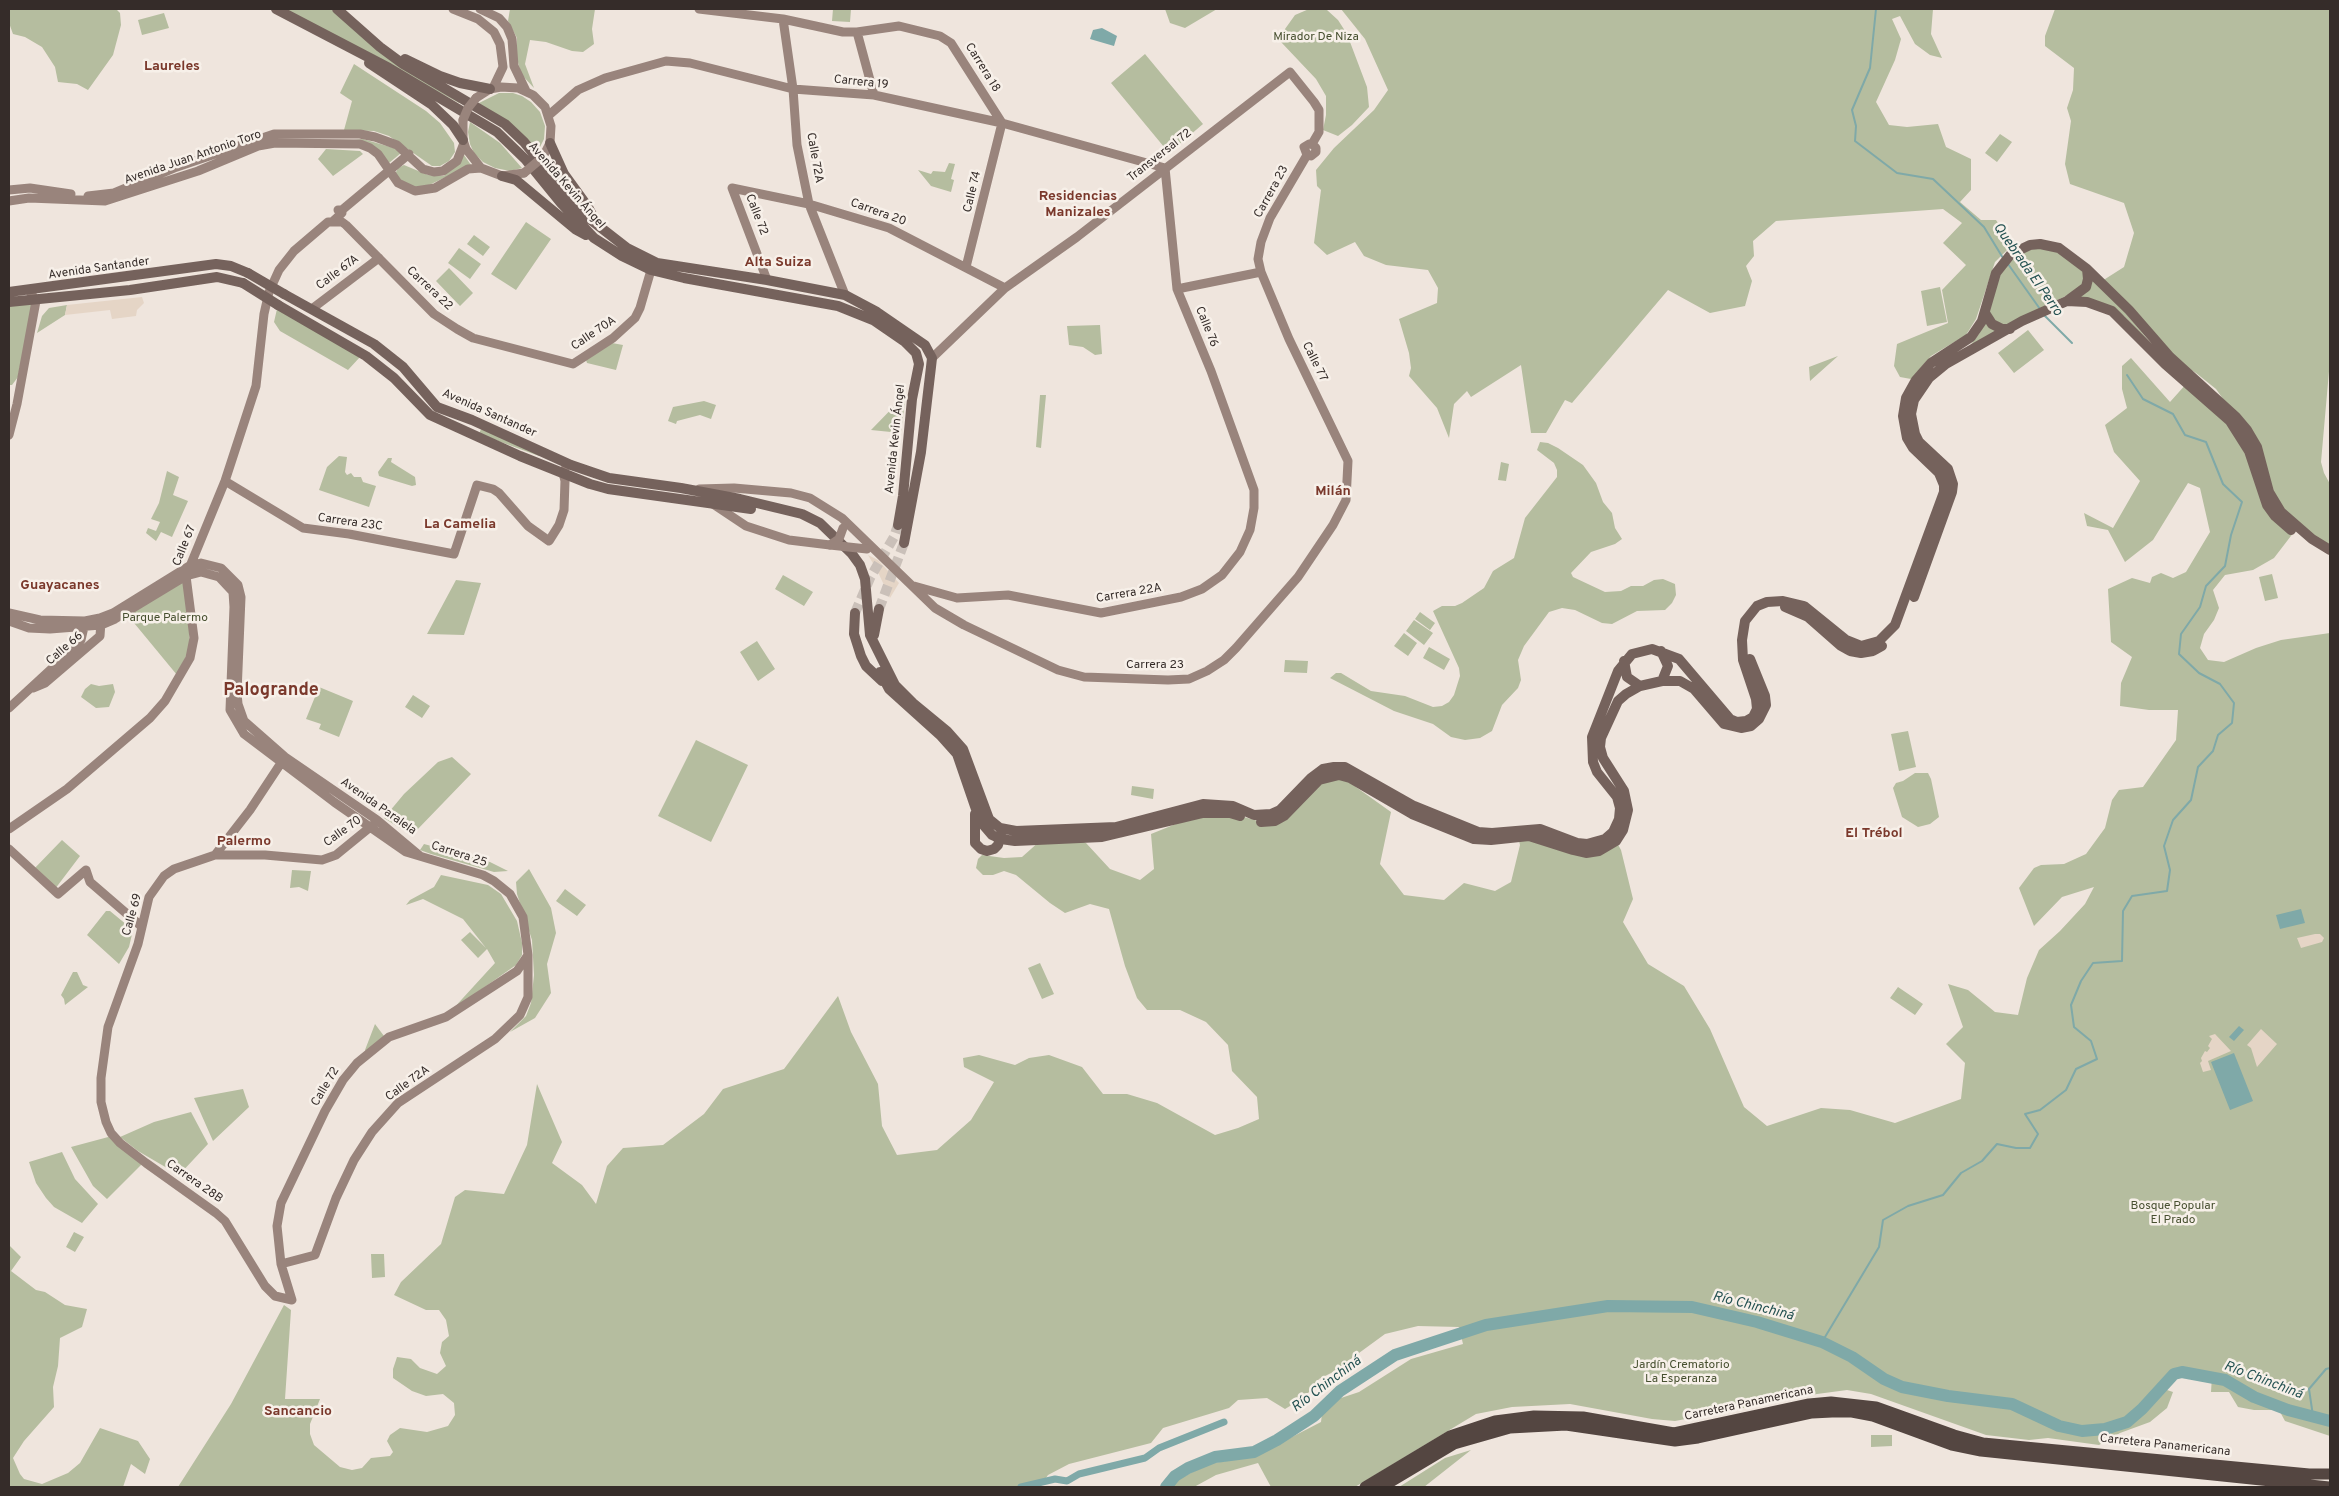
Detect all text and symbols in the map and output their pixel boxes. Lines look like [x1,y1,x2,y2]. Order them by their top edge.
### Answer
park label: Mirador De Niza [1273,31,1359,45]
street label: Carrera 18 [961,41,1003,95]
district label: Laureles [144,59,200,75]
street label: Carrera 19 [833,73,889,93]
street label: Transversal 72 [1125,126,1195,186]
street label: Avenida Juan Antonio Toro [123,128,263,188]
street label: Calle 72A [802,132,826,184]
street label: Avenida Kevin Ángel [525,140,607,232]
street label: Carrera 23 [1252,163,1292,221]
street label: Calle 74 [961,170,985,214]
district label: Residencias Manizales [1039,189,1117,222]
street label: Calle 72 [742,192,770,238]
street label: Carrera 20 [848,196,908,230]
water label: Quebrada El Perro [1989,220,2065,320]
street label: Calle 67A [314,252,362,294]
street label: Avenida Santander [48,255,150,283]
district label: Alta Suiza [744,255,812,271]
street label: Carrera 22 [403,264,455,314]
street label: Calle 76 [1191,305,1221,349]
street label: Calle 70A [569,314,619,354]
street label: Calle 77 [1298,340,1330,384]
street label: Avenida Kevin Ángel [883,384,909,494]
street label: Avenida Santander [440,387,538,441]
district label: Milán [1315,484,1351,500]
street label: Carrera 23C [317,511,383,535]
district label: La Camelia [424,517,496,533]
street label: Calle 67 [170,523,200,569]
district label: Guayacanes [20,578,100,594]
street label: Carrera 22A [1095,581,1163,607]
park label: Parque Palermo [122,612,208,626]
street label: Calle 66 [44,629,86,669]
street label: Carrera 23 [1126,659,1184,673]
district label: Palogrande [223,680,319,702]
street label: Avenida Paralela [337,775,419,839]
street label: Calle 70 [321,813,365,851]
district label: El Trébol [1845,826,1903,842]
district label: Palermo [217,834,271,850]
street label: Carrera 25 [429,839,489,871]
street label: Calle 69 [120,892,146,938]
street label: Calle 72A [383,1063,433,1105]
street label: Calle 72 [309,1065,343,1109]
street label: Carrera 28B [163,1157,225,1207]
park label: Bosque Popular El Prado [2131,1200,2215,1228]
water label: Río Chinchiná [1711,1289,1795,1325]
water label: Río Chinchiná [1289,1353,1365,1417]
water label: Río Chinchiná [2221,1358,2305,1404]
park label: Jardín Crematorio La Esperanza [1632,1359,1730,1387]
street label: Carretera Panamericana [1683,1383,1815,1425]
district label: Sancancio [264,1404,332,1420]
street label: Carretera Panamericana [2099,1432,2231,1460]

